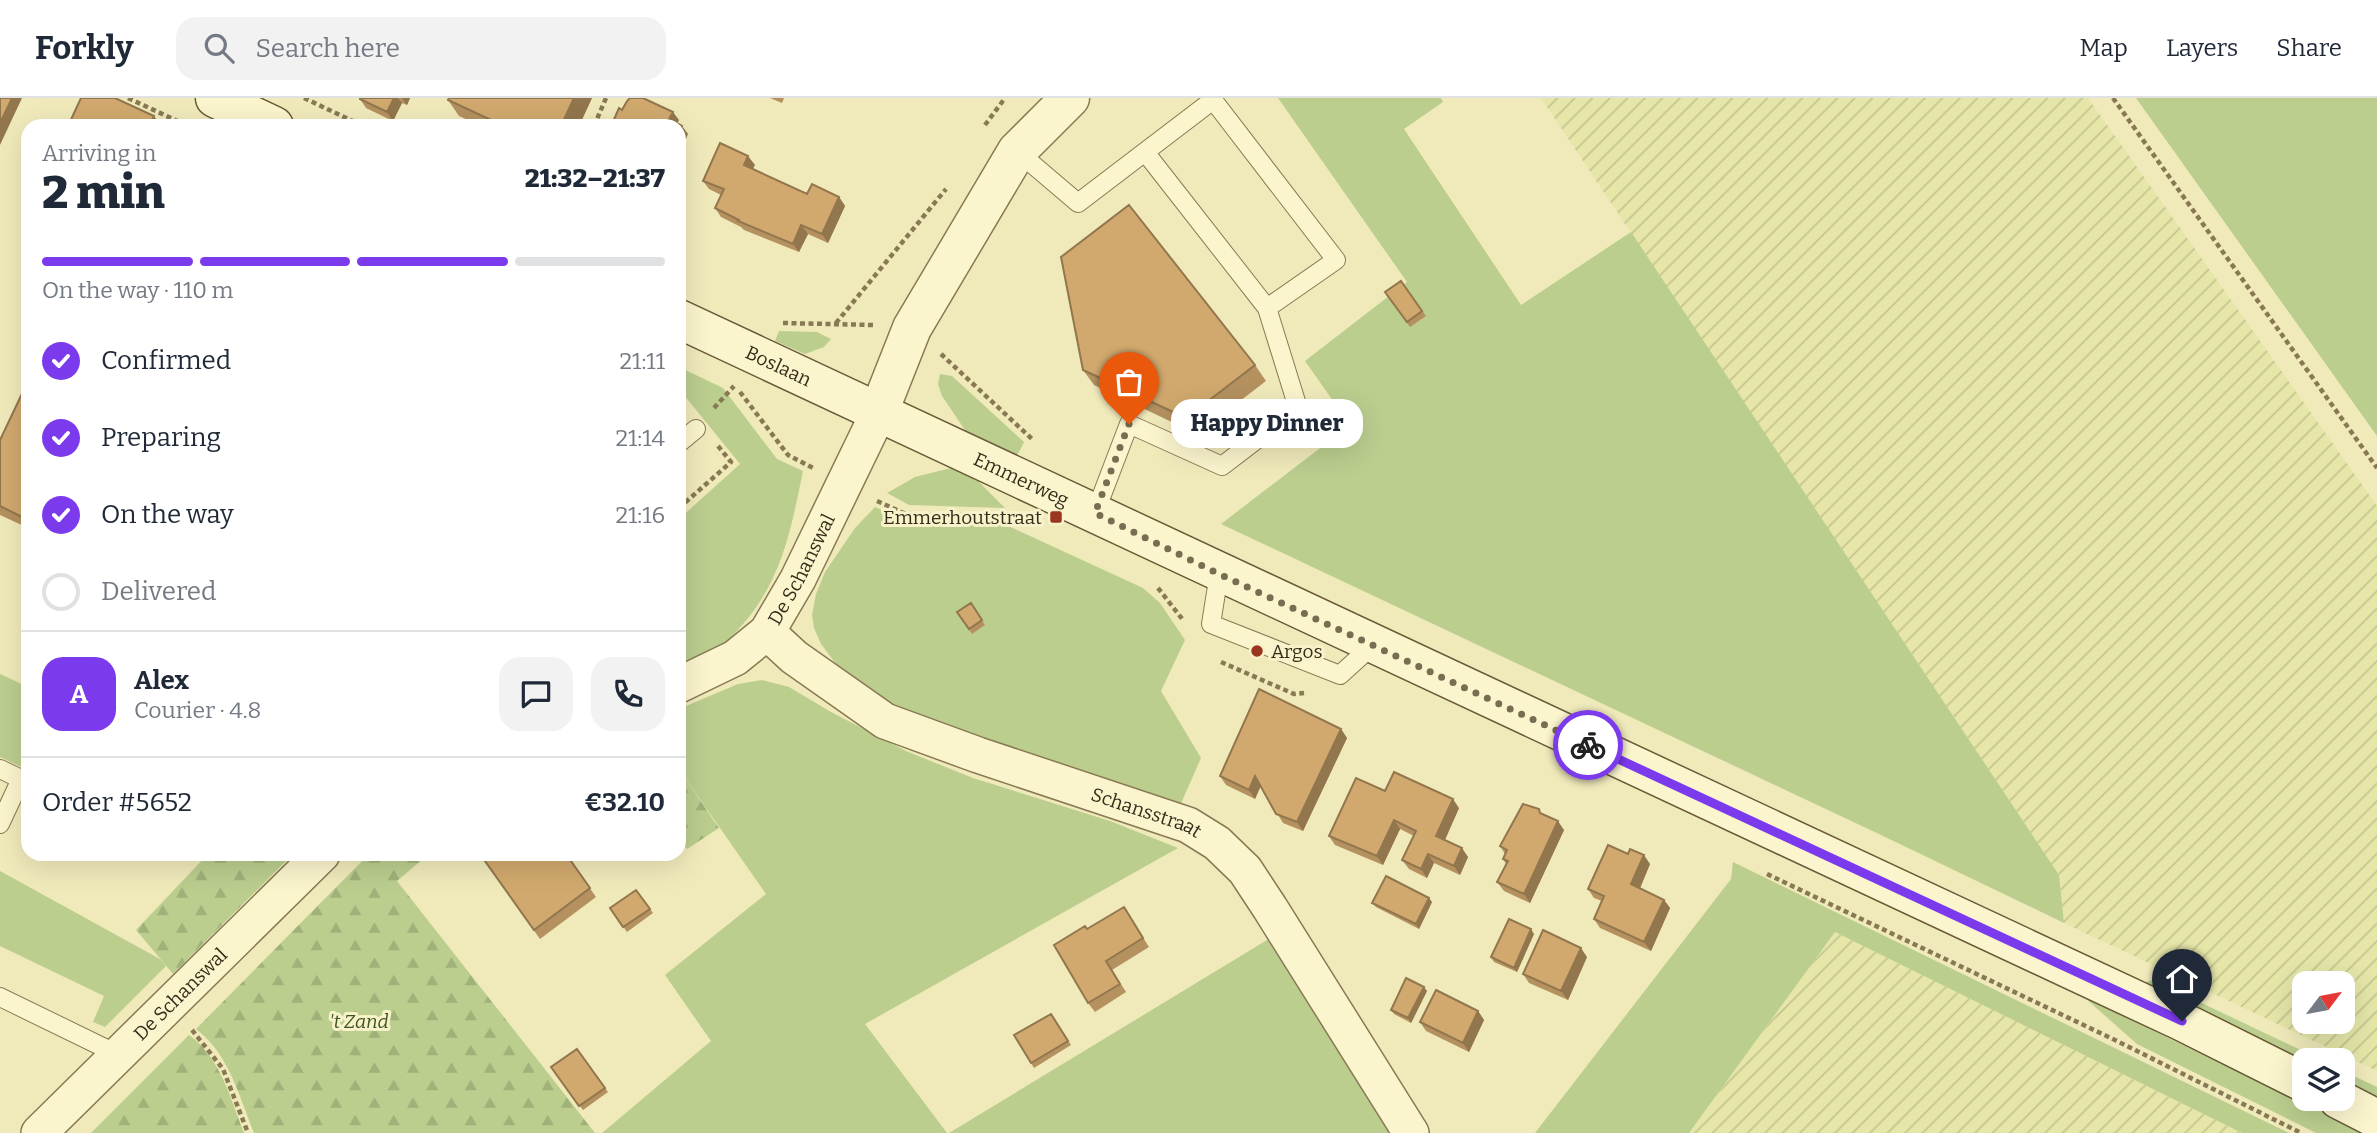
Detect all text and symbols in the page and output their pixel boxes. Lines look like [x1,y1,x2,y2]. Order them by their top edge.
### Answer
search box [176,17,666,80]
text: Forkly [35,28,134,68]
icon: search [200,29,238,67]
text: Search here [256,33,400,64]
text: Map [2080,34,2128,62]
text: Layers [2166,34,2238,62]
text: Share [2276,34,2342,62]
text: Arriving in [42,139,156,167]
text: 21:32–21:37 [525,163,665,194]
text: 2 min [42,165,165,220]
text: On the way · 110 m [42,276,234,304]
street label: Boslaan [742,340,815,391]
icon: check [42,342,80,380]
text: Confirmed [101,345,231,376]
text: 21:11 [620,347,665,375]
pin [1099,352,1159,424]
icon: bag [1110,363,1148,401]
callout: Happy Dinner [1171,400,1364,448]
text: Happy Dinner [1190,409,1344,437]
icon: check [42,419,80,457]
text: Preparing [101,422,221,453]
text: 21:14 [616,424,665,452]
street label: Emmerweg [970,447,1073,511]
icon: check [42,496,80,534]
text: On the way [101,499,234,530]
text: 21:16 [615,501,665,529]
place label: Emmerhoutstraat [883,506,1042,529]
marker: Emmerhoutstraat [1048,509,1064,525]
street label: De Schanswal [762,510,839,629]
text: Delivered [101,576,216,607]
place label: Argos [1271,640,1322,663]
marker: Argos [1249,643,1265,659]
button: chat [499,657,573,731]
button: phone [591,657,665,731]
text: Alex [134,665,189,696]
text: A [70,679,88,710]
text: Courier · 4.8 [134,696,261,724]
courier [1553,710,1623,780]
icon: bike [1569,726,1607,764]
street label: Schansstraat [1088,782,1206,842]
text: Order #5652 [42,787,192,818]
text: €32.10 [584,787,665,818]
street label: De Schanswal [128,943,232,1045]
pin [2152,949,2212,1021]
icon: home [2163,960,2201,998]
north arrow [2292,971,2356,1034]
map controls [2292,971,2355,1111]
park label: 't Zand [329,1010,389,1033]
button: layers [2292,1048,2355,1111]

